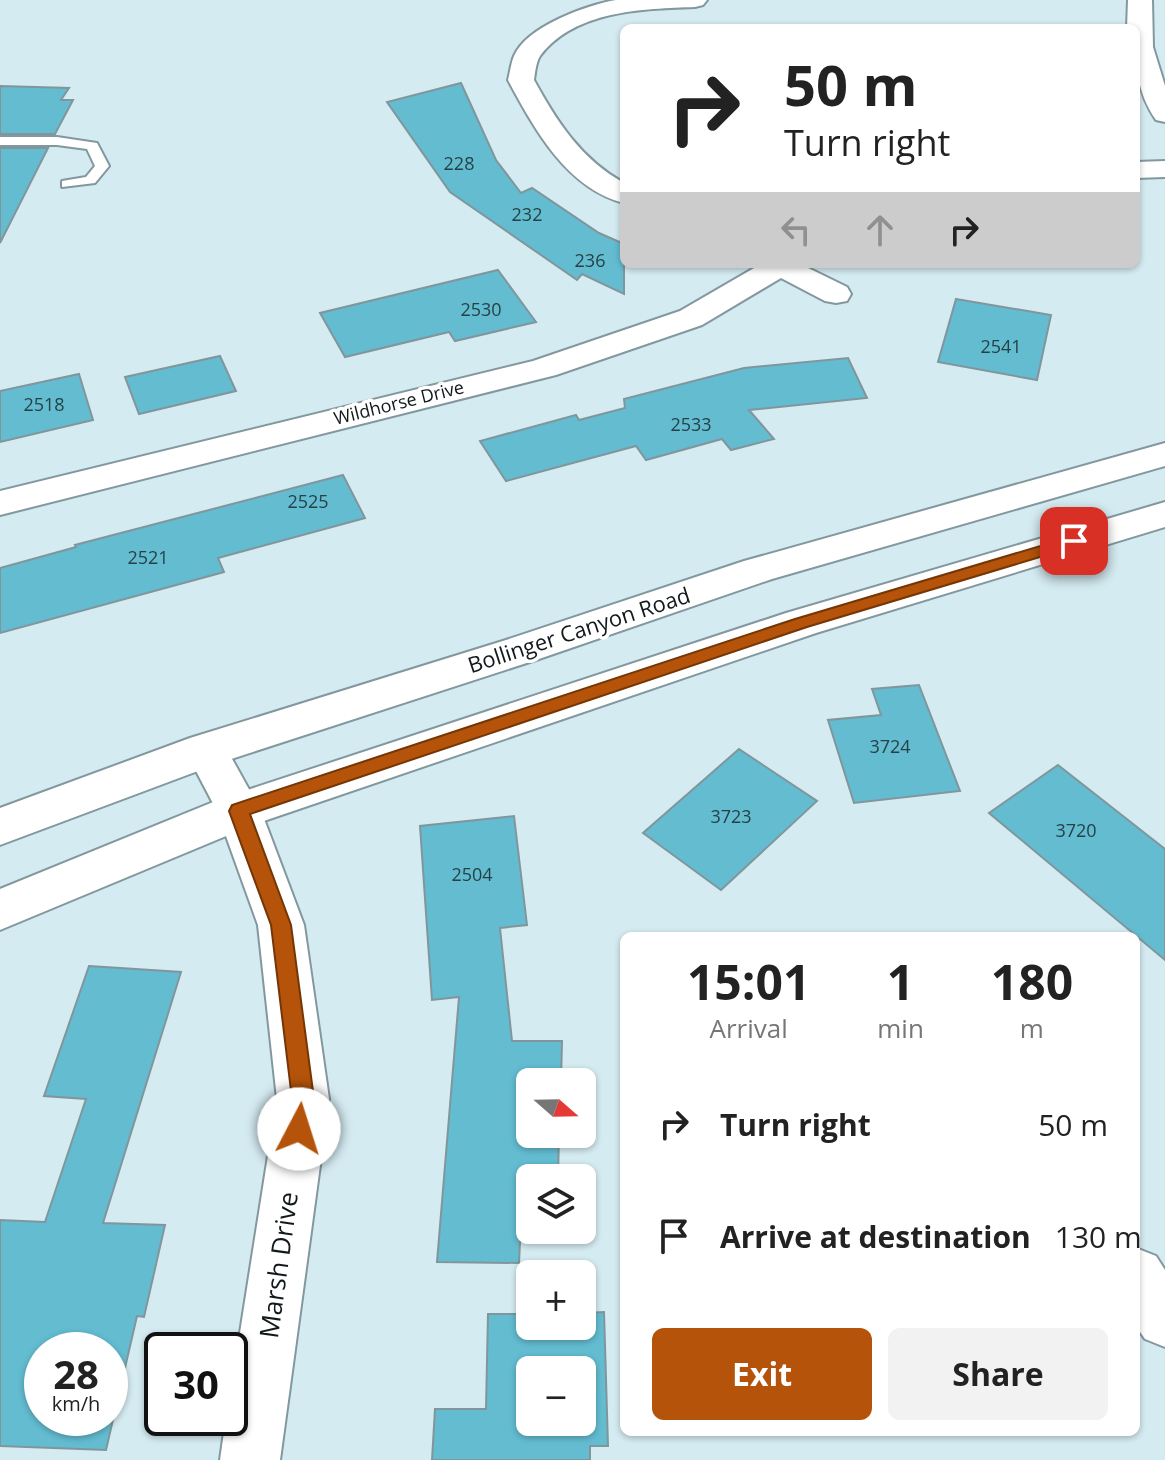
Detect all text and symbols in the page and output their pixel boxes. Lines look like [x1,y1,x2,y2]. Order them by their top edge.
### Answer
text: 50 m [784,46,918,122]
icon: right [652,56,756,160]
text: Turn right [784,118,950,167]
house number: 228 [444,151,474,175]
house number: 232 [512,202,542,226]
icon: left [774,208,818,252]
icon: ahead [858,208,902,252]
icon: right [942,208,986,252]
house number: 236 [575,248,605,272]
house number: 2530 [460,297,502,321]
house number: 2541 [980,334,1022,358]
street label: Wildhorse Drive [331,374,466,430]
house number: 2518 [23,392,65,416]
house number: 2533 [670,412,712,436]
house number: 2525 [287,489,329,513]
pin [1040,507,1108,575]
icon: arrive [1052,519,1096,563]
house number: 2521 [127,545,169,569]
street label: Bollinger Canyon Road [464,579,694,679]
house number: 3724 [869,734,911,758]
house number: 3723 [710,804,752,828]
house number: 3720 [1055,818,1097,842]
house number: 2504 [451,862,493,886]
text: 15:01 [687,949,810,1014]
text: 1 [887,949,914,1014]
text: 180 [991,949,1073,1014]
text: Arrival [709,1010,788,1046]
text: min [877,1010,924,1046]
text: m [1020,1010,1044,1046]
north arrow [516,1068,596,1148]
map controls [516,1068,596,1436]
position arrow [257,1087,341,1171]
icon: right [652,1102,696,1146]
text: Turn right [720,1104,871,1145]
text: 50 m [1038,1104,1108,1145]
button: layers [516,1164,596,1244]
street label: Marsh Drive [250,1189,306,1340]
icon: arrive [652,1214,696,1258]
text: Arrive at destination [720,1216,1031,1257]
text: 130 m [1055,1216,1142,1257]
button: + [516,1260,596,1340]
button: Exit [652,1328,872,1420]
button: Share [888,1328,1108,1420]
speed limit sign: 30 [144,1332,248,1436]
text: 28 [53,1346,99,1401]
button: − [516,1356,596,1436]
text: km/h [52,1390,100,1417]

